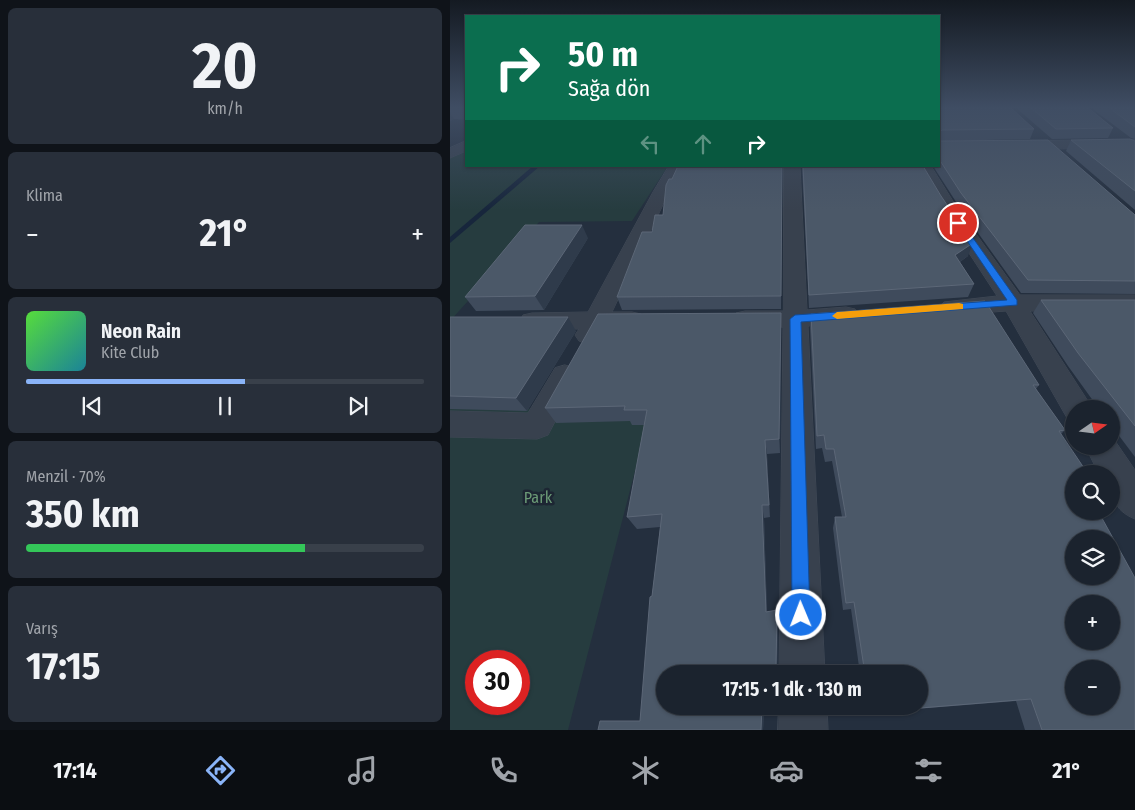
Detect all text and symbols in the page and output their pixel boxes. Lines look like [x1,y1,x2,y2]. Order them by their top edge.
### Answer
text: 20 [192,27,258,105]
text: 50 m [568,33,638,75]
icon: right [485,35,550,100]
text: Sağa dön [568,75,650,102]
text: km/h [207,99,243,118]
icon: left [636,130,664,158]
icon: ahead [689,130,717,158]
icon: right [742,130,770,158]
text: Klima [26,186,63,205]
pin [937,202,979,244]
icon: arrive [944,209,972,237]
text: 21° [200,210,250,256]
text: − [26,218,39,251]
text: + [411,218,424,251]
text: Neon Rain [101,320,181,343]
text: Kite Club [101,343,159,362]
icon: previous [78,392,106,420]
icon: pause [211,392,239,420]
icon: next [344,392,372,420]
north arrow [1065,400,1120,455]
map controls [1065,400,1120,715]
button: search [1065,465,1120,520]
text: Menzil · 70% [26,467,106,486]
park label: Park [524,488,553,507]
text: 350 km [26,491,140,537]
button: layers [1065,530,1120,585]
position arrow [774,588,826,640]
button: + [1065,595,1120,650]
text: Varış [26,619,58,638]
text: 17:15 [26,643,100,689]
speed limit sign: 30 [465,650,530,715]
button: − [1065,660,1120,715]
text: 17:15 · 1 dk · 130 m [722,678,862,701]
icon: directions [203,753,238,788]
icon: music [345,753,380,788]
icon: phone [486,753,521,788]
icon: climate [628,753,663,788]
icon: car [769,753,804,788]
icon: filters [911,753,946,788]
text: 17:14 [53,757,97,784]
text: 21° [1052,757,1082,784]

